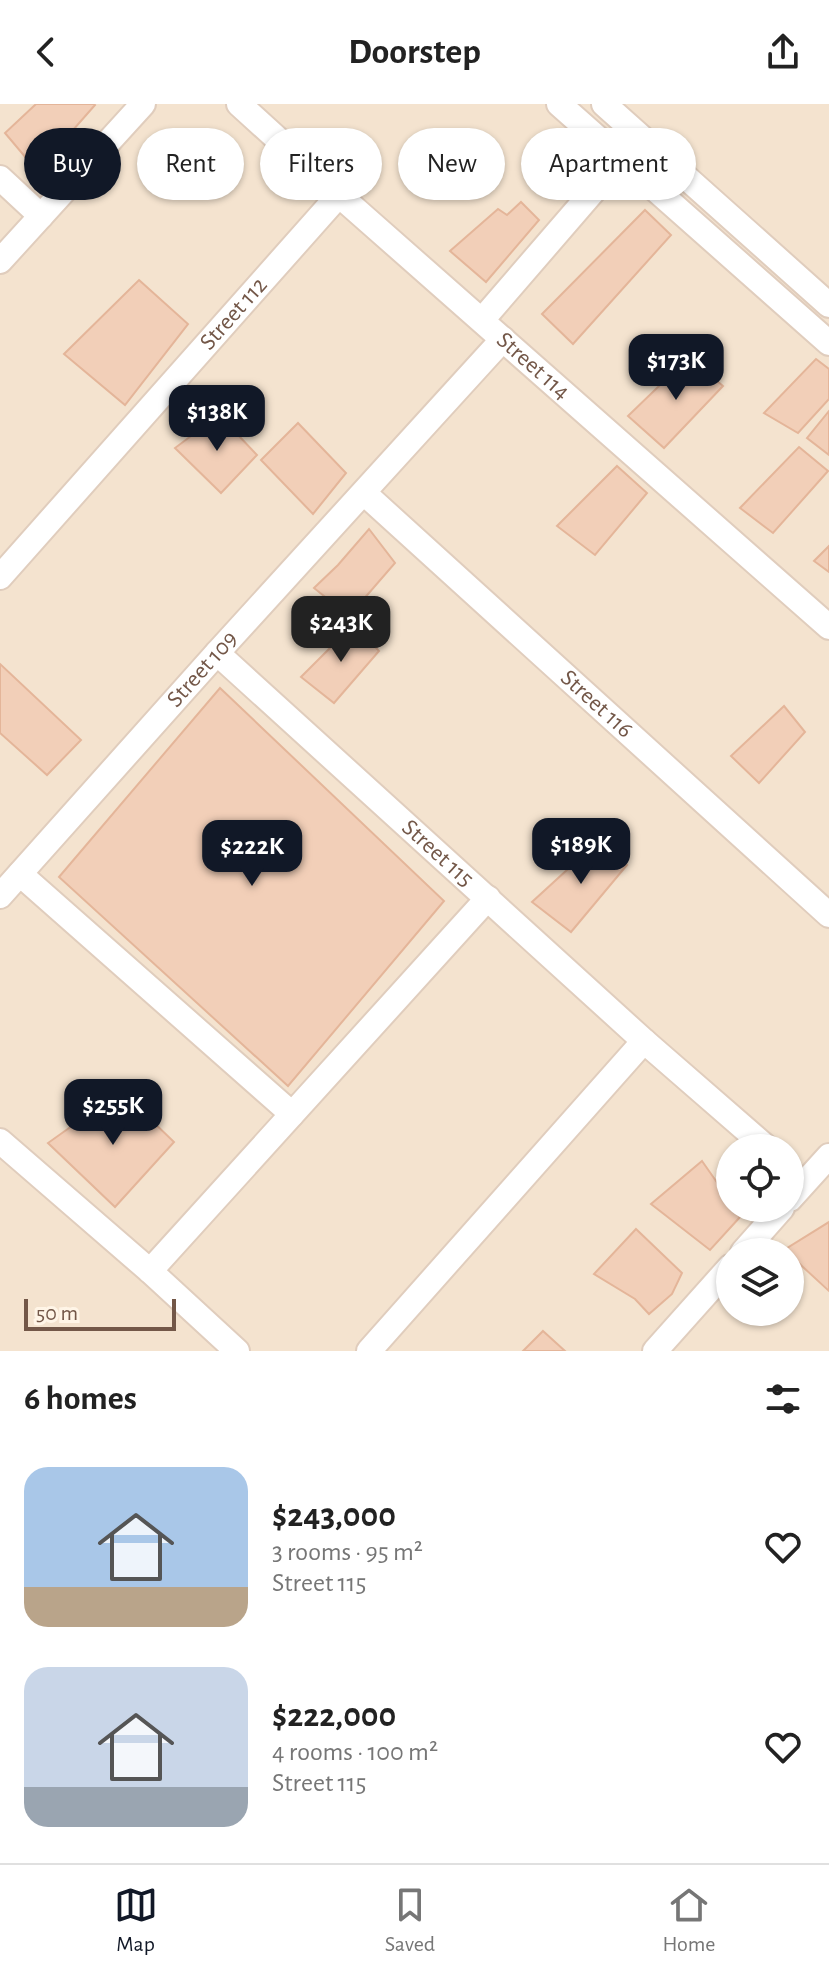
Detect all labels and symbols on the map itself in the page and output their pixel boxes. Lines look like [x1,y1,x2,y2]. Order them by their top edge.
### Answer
street label: Street 112 [195,273,272,355]
street label: Street 114 [492,328,574,404]
pin: $173K [620,334,732,402]
pin: $138K [161,385,273,453]
pin: $243K [285,596,397,664]
street label: Street 109 [163,627,242,712]
street label: Street 116 [556,665,637,743]
street label: Street 115 [397,815,478,892]
pin: $189K [525,818,637,886]
pin: $222K [196,820,308,888]
pin: $255K [57,1079,169,1147]
scale bar [24,1295,176,1331]

